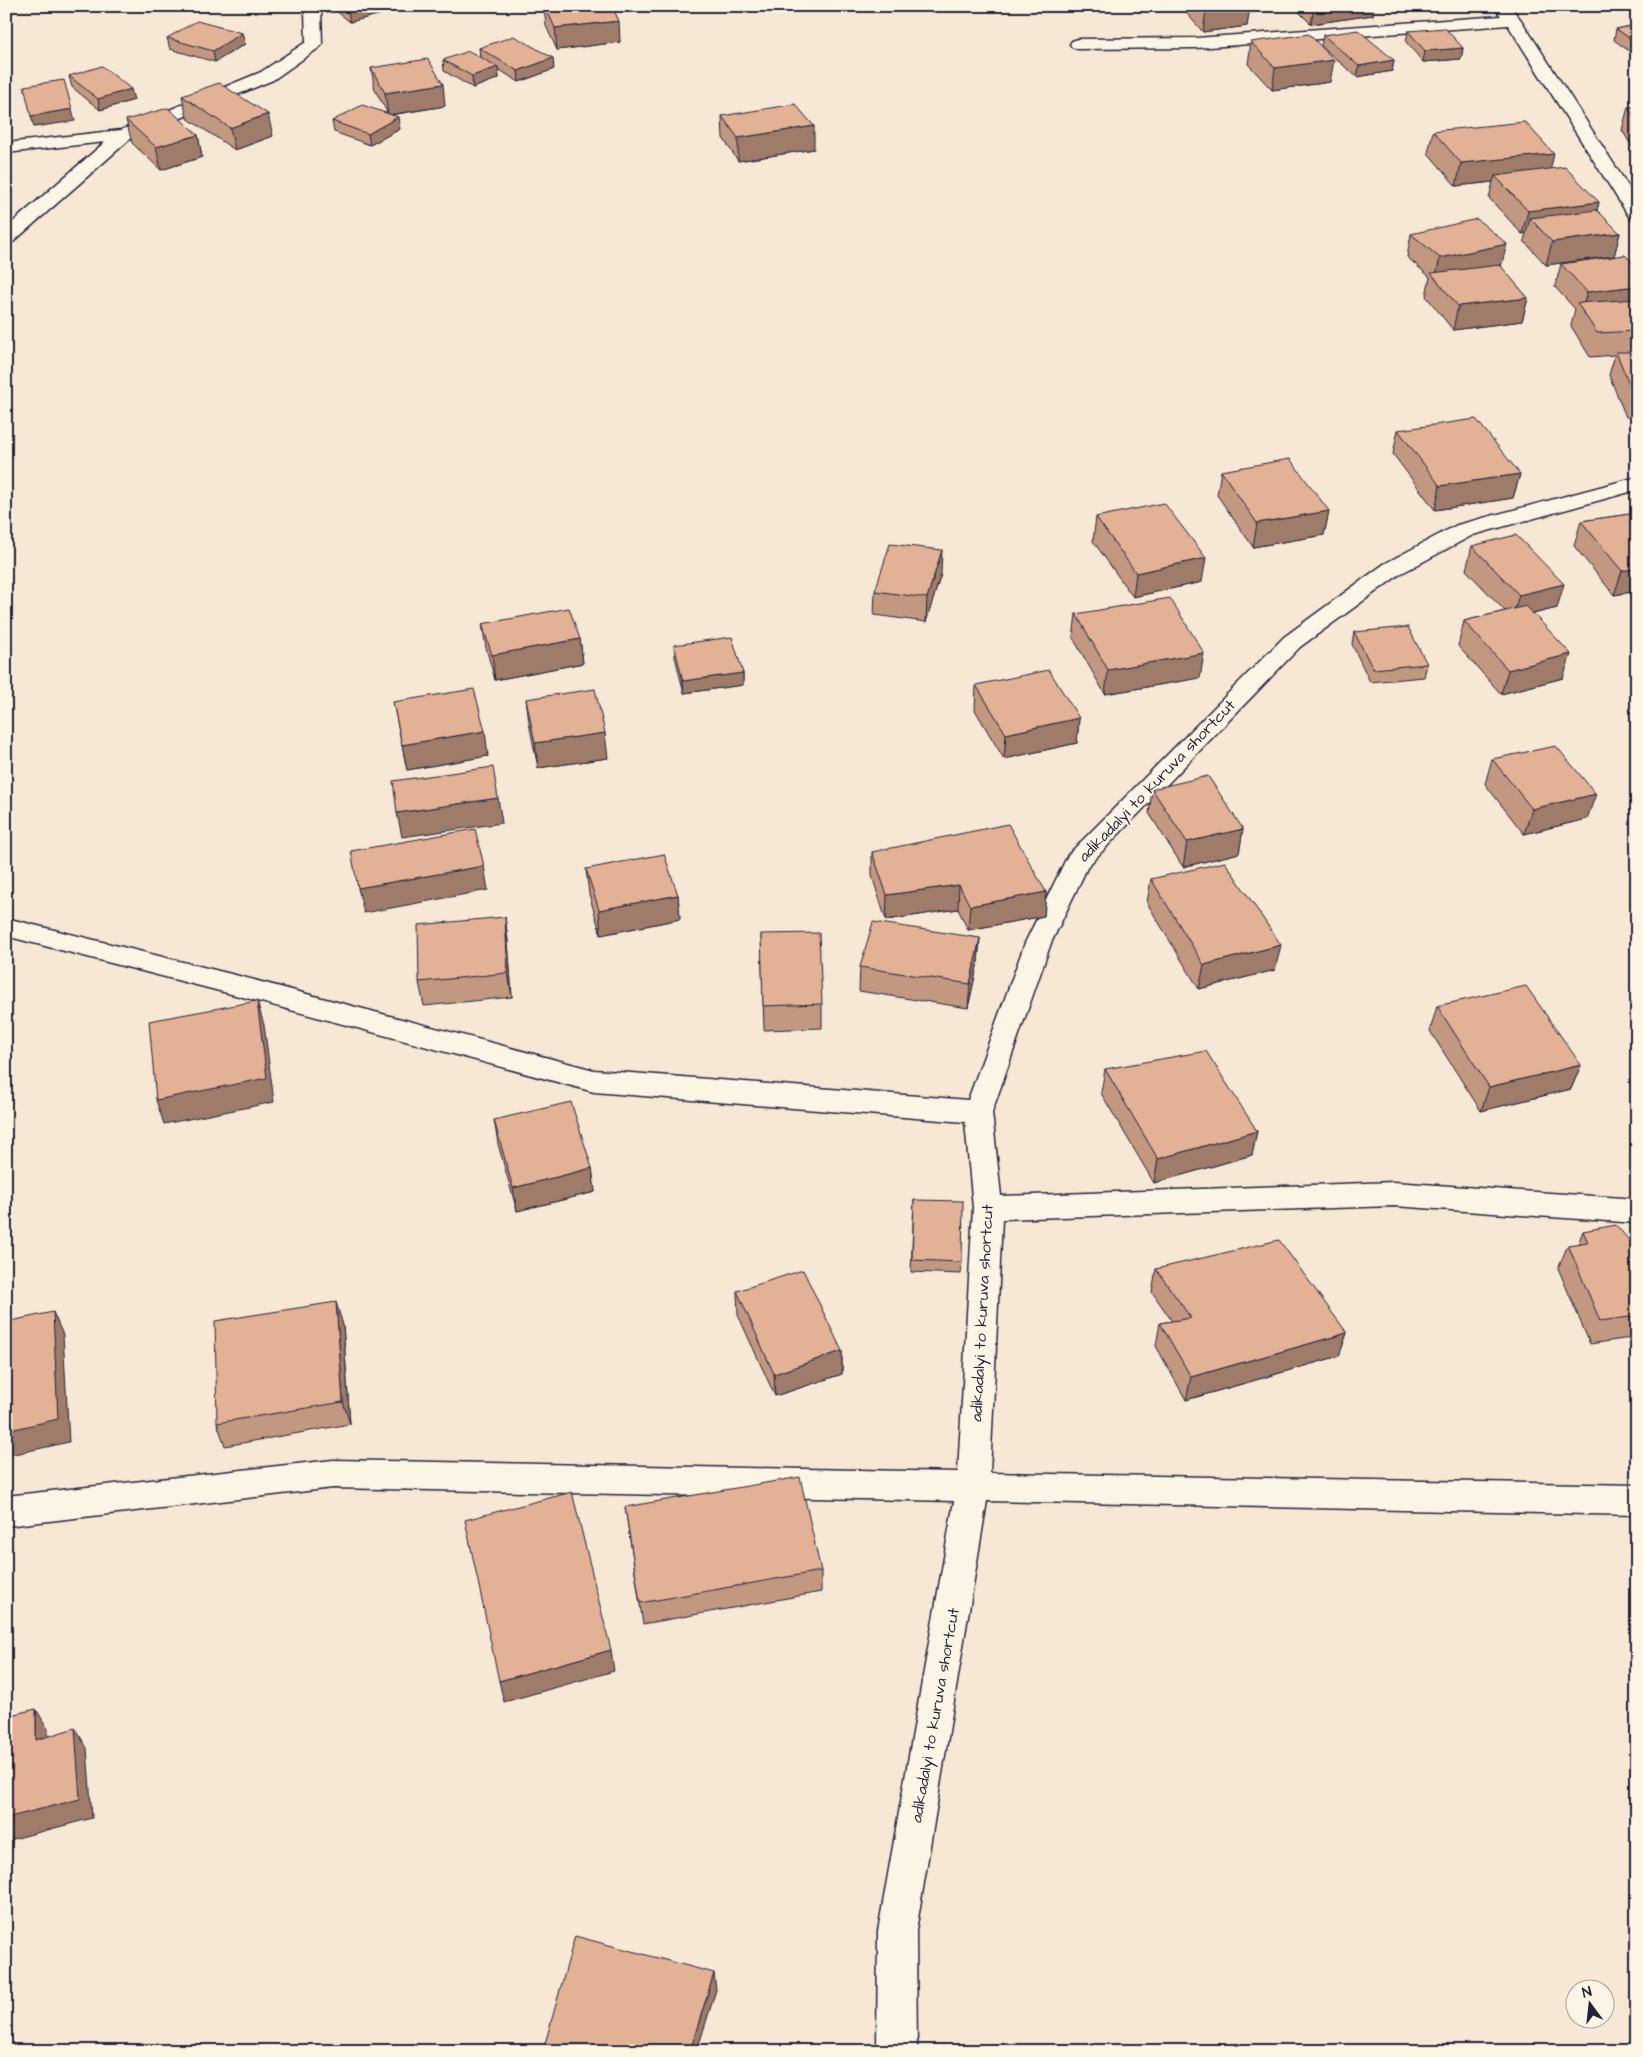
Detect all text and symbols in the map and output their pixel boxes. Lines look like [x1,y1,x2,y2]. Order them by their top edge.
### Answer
street label: adikadalyi to kuruva shortcut [1073,694,1241,867]
street label: adikadalyi to kuruva shortcut [965,1203,1000,1422]
street label: adikadalyi to kuruva shortcut [905,1605,966,1825]
north arrow [1566,1980,1616,2030]
text: N [1580,1982,1594,2003]

